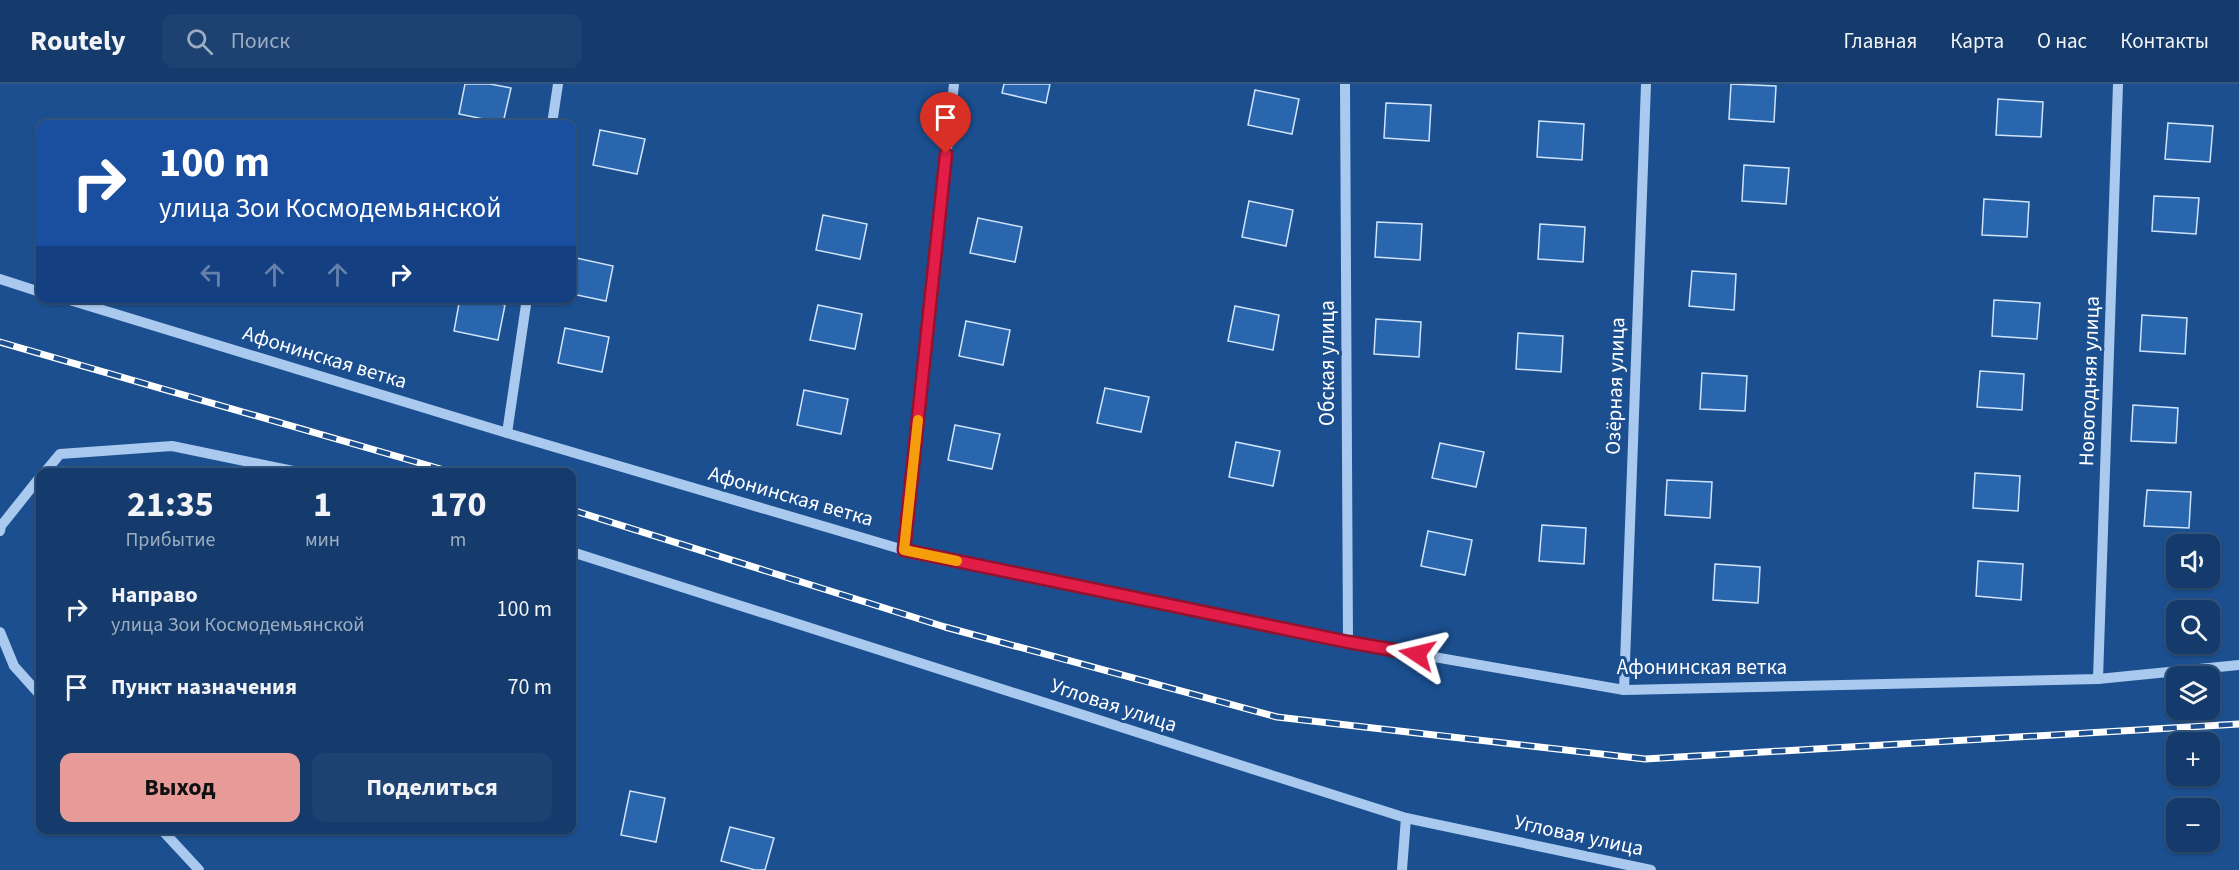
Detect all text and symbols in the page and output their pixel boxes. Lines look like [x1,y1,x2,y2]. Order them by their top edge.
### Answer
search box [162,14,582,68]
text: Routely [30,21,126,61]
icon: search [183,25,216,58]
text: Поиск [231,25,290,57]
text: Главная [1844,26,1917,56]
text: Карта [1950,26,2004,56]
text: О нас [2037,26,2087,56]
text: Контакты [2120,26,2209,56]
pin [920,92,971,154]
icon: arrive [929,101,962,134]
text: 100 m [159,133,270,193]
icon: right [60,144,138,222]
text: улица Зои Космодемьянской [159,189,501,228]
icon: left [195,258,228,291]
icon: ahead [258,258,291,291]
icon: ahead [321,258,354,291]
icon: right [384,258,417,291]
street label: Новогодняя улица [2071,295,2107,467]
street label: Обская улица [1312,300,1342,426]
street label: Озёрная улица [1598,317,1632,455]
street label: Афонинская ветка [239,318,411,396]
street label: Афонинская ветка [705,458,877,534]
text: 21:35 [127,479,214,530]
text: 1 [313,479,332,530]
text: 170 [430,479,487,530]
text: Прибытие [125,526,216,554]
text: мин [305,526,340,554]
text: m [450,526,466,554]
map controls [2166,534,2220,852]
button: sound [2166,534,2220,588]
text: Направо [111,579,198,611]
icon: right [60,593,93,626]
text: 100 m [497,593,552,625]
button: search [2166,600,2220,654]
text: улица Зои Космодемьянской [111,611,365,639]
position arrow [1385,622,1449,686]
street label: Афонинская ветка [1617,652,1787,682]
button: layers [2166,666,2220,720]
street label: Угловая улица [1047,670,1181,740]
icon: arrive [60,671,93,704]
text: Пункт назначения [111,671,297,703]
text: 70 m [507,671,552,703]
button: + [2166,732,2220,786]
button: Выход [60,753,300,822]
button: Поделиться [312,753,552,822]
button: − [2166,798,2220,852]
street label: Угловая улица [1512,807,1646,863]

